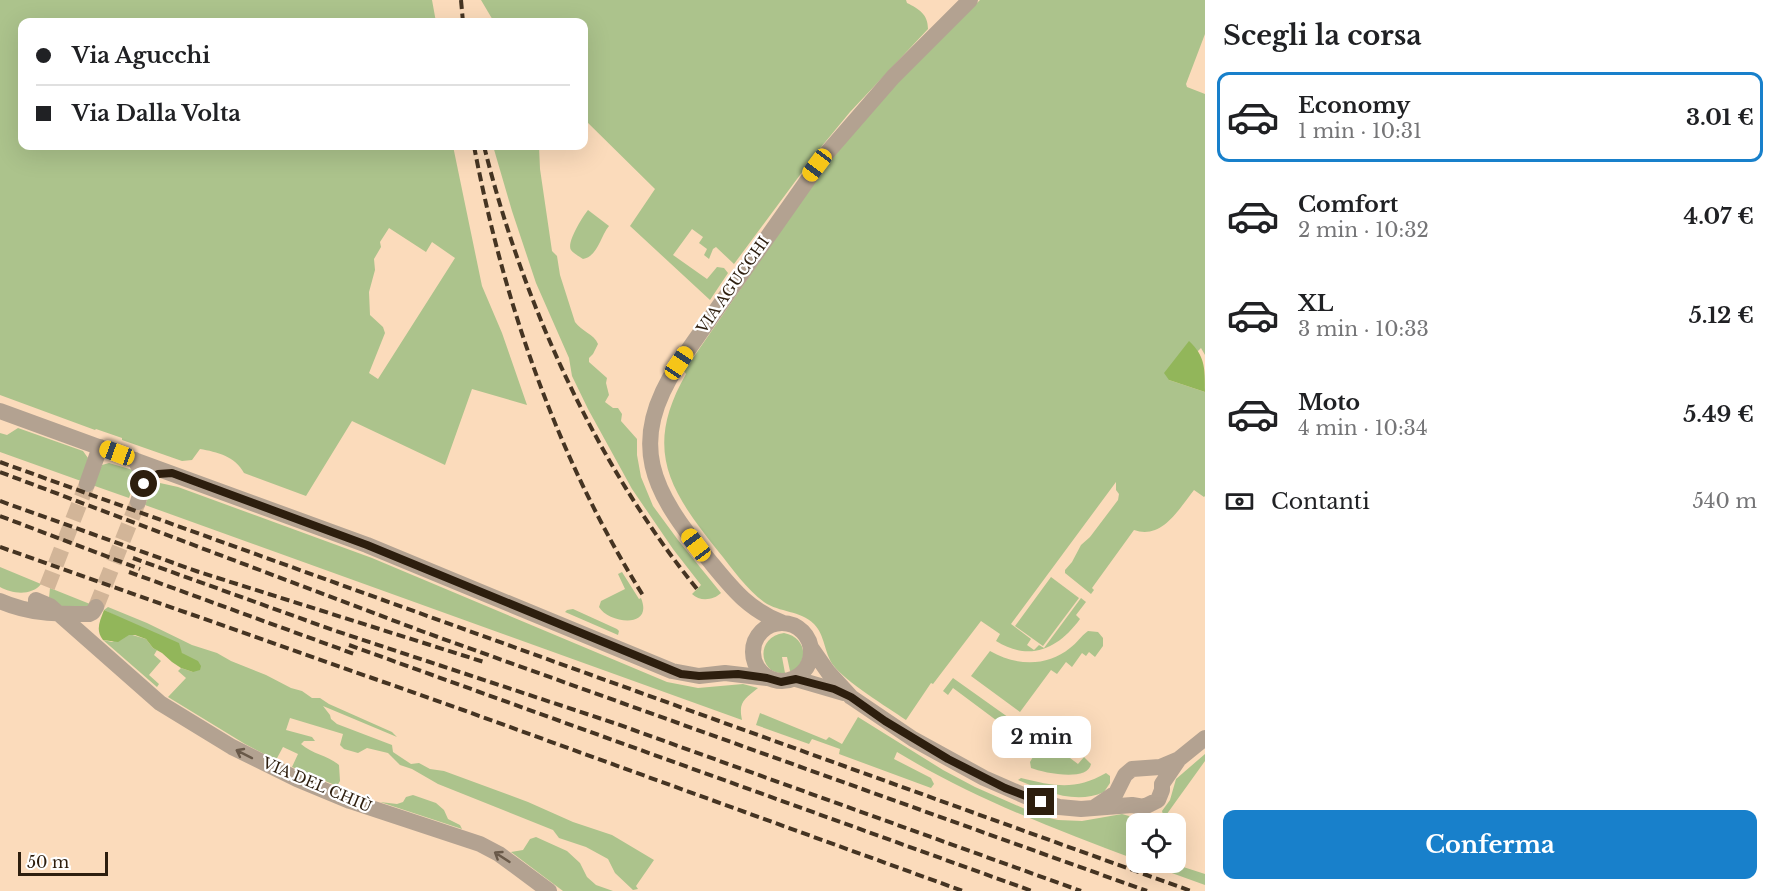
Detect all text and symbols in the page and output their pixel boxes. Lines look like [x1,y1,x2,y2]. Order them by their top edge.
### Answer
text: Scegli la corsa [1223,19,1422,52]
text: Via Agucchi [72,42,210,69]
icon: car [1226,90,1280,144]
text: Economy [1298,92,1410,119]
text: Via Dalla Volta [72,100,241,127]
text: 3.01 € [1686,104,1754,131]
text: 1 min · 10:31 [1298,119,1422,143]
car [799,145,835,185]
icon: car [1226,189,1280,243]
text: Comfort [1298,191,1398,218]
text: 4.07 € [1684,203,1754,230]
text: 2 min · 10:32 [1298,218,1429,242]
street label: VIA AGUCCHI [692,233,773,338]
icon: car [1226,288,1280,342]
text: XL [1298,290,1333,317]
text: 5.12 € [1689,302,1754,329]
text: 3 min · 10:33 [1298,317,1429,341]
car [661,343,697,383]
icon: car [1226,387,1280,441]
text: Moto [1298,389,1360,416]
text: 5.49 € [1683,401,1754,428]
text: 4 min · 10:34 [1298,416,1428,440]
car [97,438,137,468]
route start [130,470,157,497]
icon: cash [1223,485,1256,518]
text: Contanti [1271,488,1370,515]
text: 540 m [1692,489,1757,513]
car [678,525,714,565]
callout: 2 min [992,715,1090,757]
text: 2 min [1010,725,1073,749]
one-way arrow [235,747,253,759]
street label: VIA DEL CHIÙ [259,753,375,816]
route end [1027,788,1054,815]
button: Conferma [1223,810,1757,879]
map controls [1126,813,1186,873]
button: locate [1126,813,1186,873]
scale bar [18,849,108,876]
one-way arrow [494,850,511,862]
text: 50 m [27,852,69,872]

